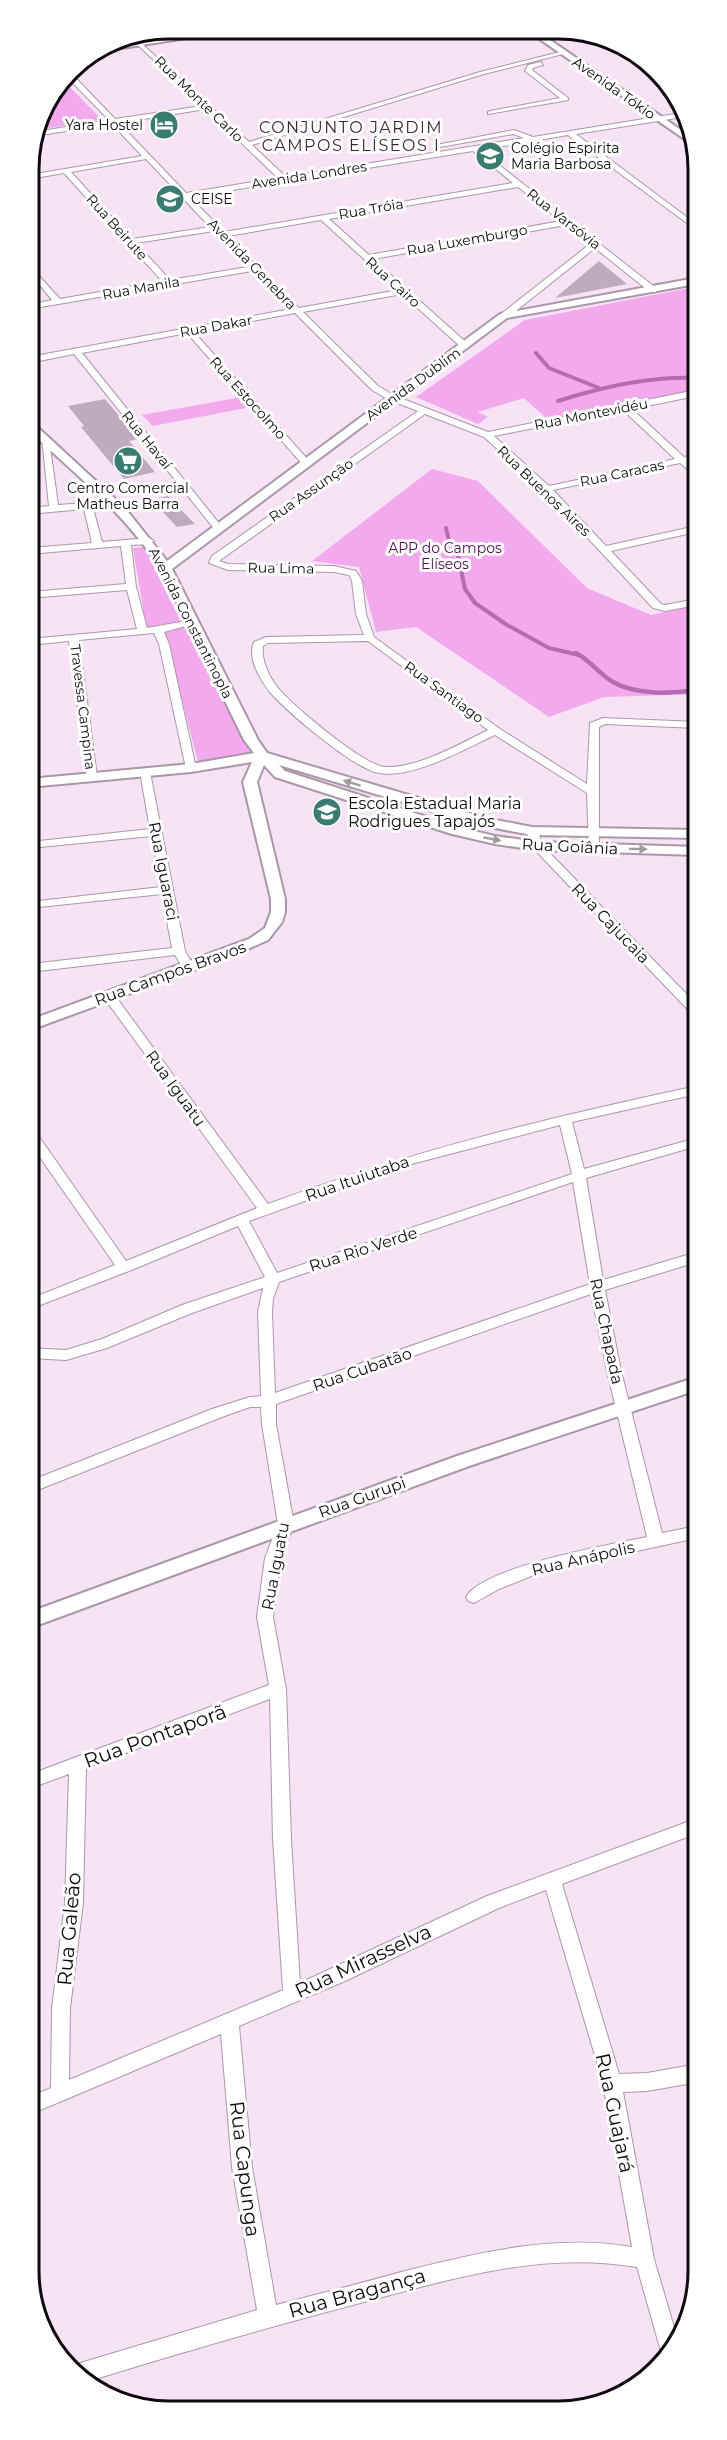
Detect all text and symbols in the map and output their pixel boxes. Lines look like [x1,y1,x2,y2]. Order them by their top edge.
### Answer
street label: Rua Monte Carlo [151,52,247,146]
street label: Avenida Tókio [569,53,659,123]
hotel icon: Yara Hostel [148,109,180,141]
place label: Yara Hostel [65,116,143,134]
district label: CONJUNTO JARDIM CAMPOS ELÍSEOS I [259,118,443,155]
place label: Colégio Espirita Maria Barbosa [511,139,620,173]
school or university icon: Colégio Espirita Maria Barbosa [474,140,506,172]
street label: Avenida Londres [250,157,368,193]
school or university icon: CEISE [154,183,186,215]
street label: Rua Varsóvia [523,184,605,254]
street label: Rua Beirute [82,190,152,264]
place label: CEISE [191,190,233,208]
street label: Rua Tróia [337,194,405,224]
street label: Avenida Genebra [204,215,300,313]
street label: Rua Luxemburgo [405,220,529,259]
street label: Rua Cairo [362,253,424,311]
street label: Rua Manila [101,272,181,304]
street label: Rua Dakar [178,311,254,341]
street label: Avenida Dublim [362,344,464,424]
street label: Rua Estocolmo [206,353,290,443]
street label: Rua Montevidéu [533,394,649,434]
street label: Rua Havaí [118,407,177,474]
street label: Rua Buenos Aires [493,442,595,540]
supermarket icon: Centro Comercial Matheus Barra [112,445,144,477]
street label: Rua Assunção [265,454,357,526]
street label: Rua Caracas [578,455,666,491]
place label: Centro Comercial Matheus Barra [67,479,189,513]
park label: APP do Campos Elíseos [388,539,502,573]
street label: Avenida Constantinopla [145,544,237,702]
street label: Rua Lima [248,558,314,578]
street label: Travessa Campina [66,643,100,771]
street label: Rua Santiago [401,657,487,727]
one-way arrow [343,778,361,787]
place label: Escola Estadual Maria Rodrigues Tapajós [348,794,522,831]
school or university icon: Escola Estadual Maria Rodrigues Tapajós [311,796,343,828]
street label: Rua Iguaraci [145,820,182,922]
street label: Rua Goiânia [521,834,619,859]
one-way arrow [483,835,502,844]
one-way arrow [628,845,647,854]
street label: Rua Cajucaia [568,879,654,967]
street label: Rua Campos Bravos [92,937,249,1010]
street label: Rua Iguatu [142,1047,209,1130]
street label: Rua Ituiutaba [303,1152,412,1205]
street label: Rua Rio Verde [307,1223,420,1276]
street label: Rua Chapada [586,1276,627,1386]
street label: Rua Cubatão [310,1344,414,1395]
street label: Rua Gurupi [316,1473,408,1522]
street label: Rua Iguatu [258,1521,293,1612]
street label: Rua Anápolis [530,1537,637,1580]
street label: Rua Pontaporã [81,1699,229,1773]
street label: Rua Galeão [52,1871,86,1987]
street label: Rua Mirasselva [291,1919,435,2003]
street label: Rua Guajará [591,2051,639,2175]
street label: Rua Capunga [225,2100,265,2238]
street label: Rua Bragança [286,2263,428,2323]

